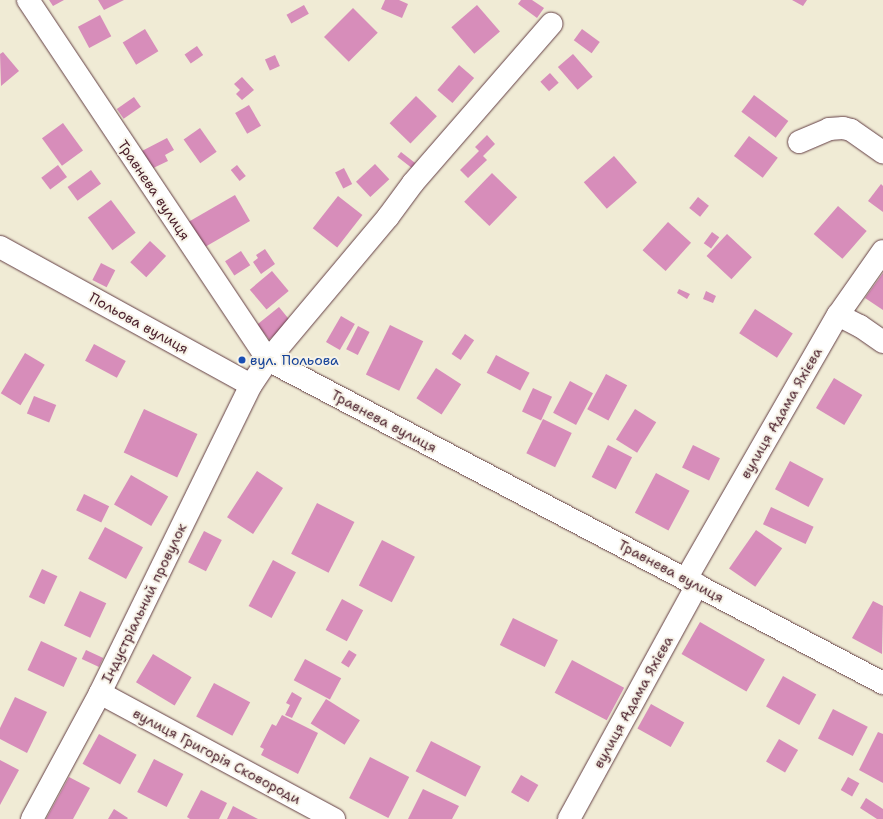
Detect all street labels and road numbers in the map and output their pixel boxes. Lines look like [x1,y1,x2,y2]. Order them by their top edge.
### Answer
street label: Травнева вулиця [114,137,194,243]
street label: Польова вулиця [87,289,191,357]
street label: вулиця Адама Яхієва [737,345,825,481]
street label: Травнева вулиця [328,386,440,456]
street label: Індустріальний провулок [98,520,190,686]
street label: Травнева вулиця [615,536,727,606]
street label: вулиця Адама Яхієва [590,633,676,771]
street label: вулиця Григорія Сковороди [130,704,304,808]

